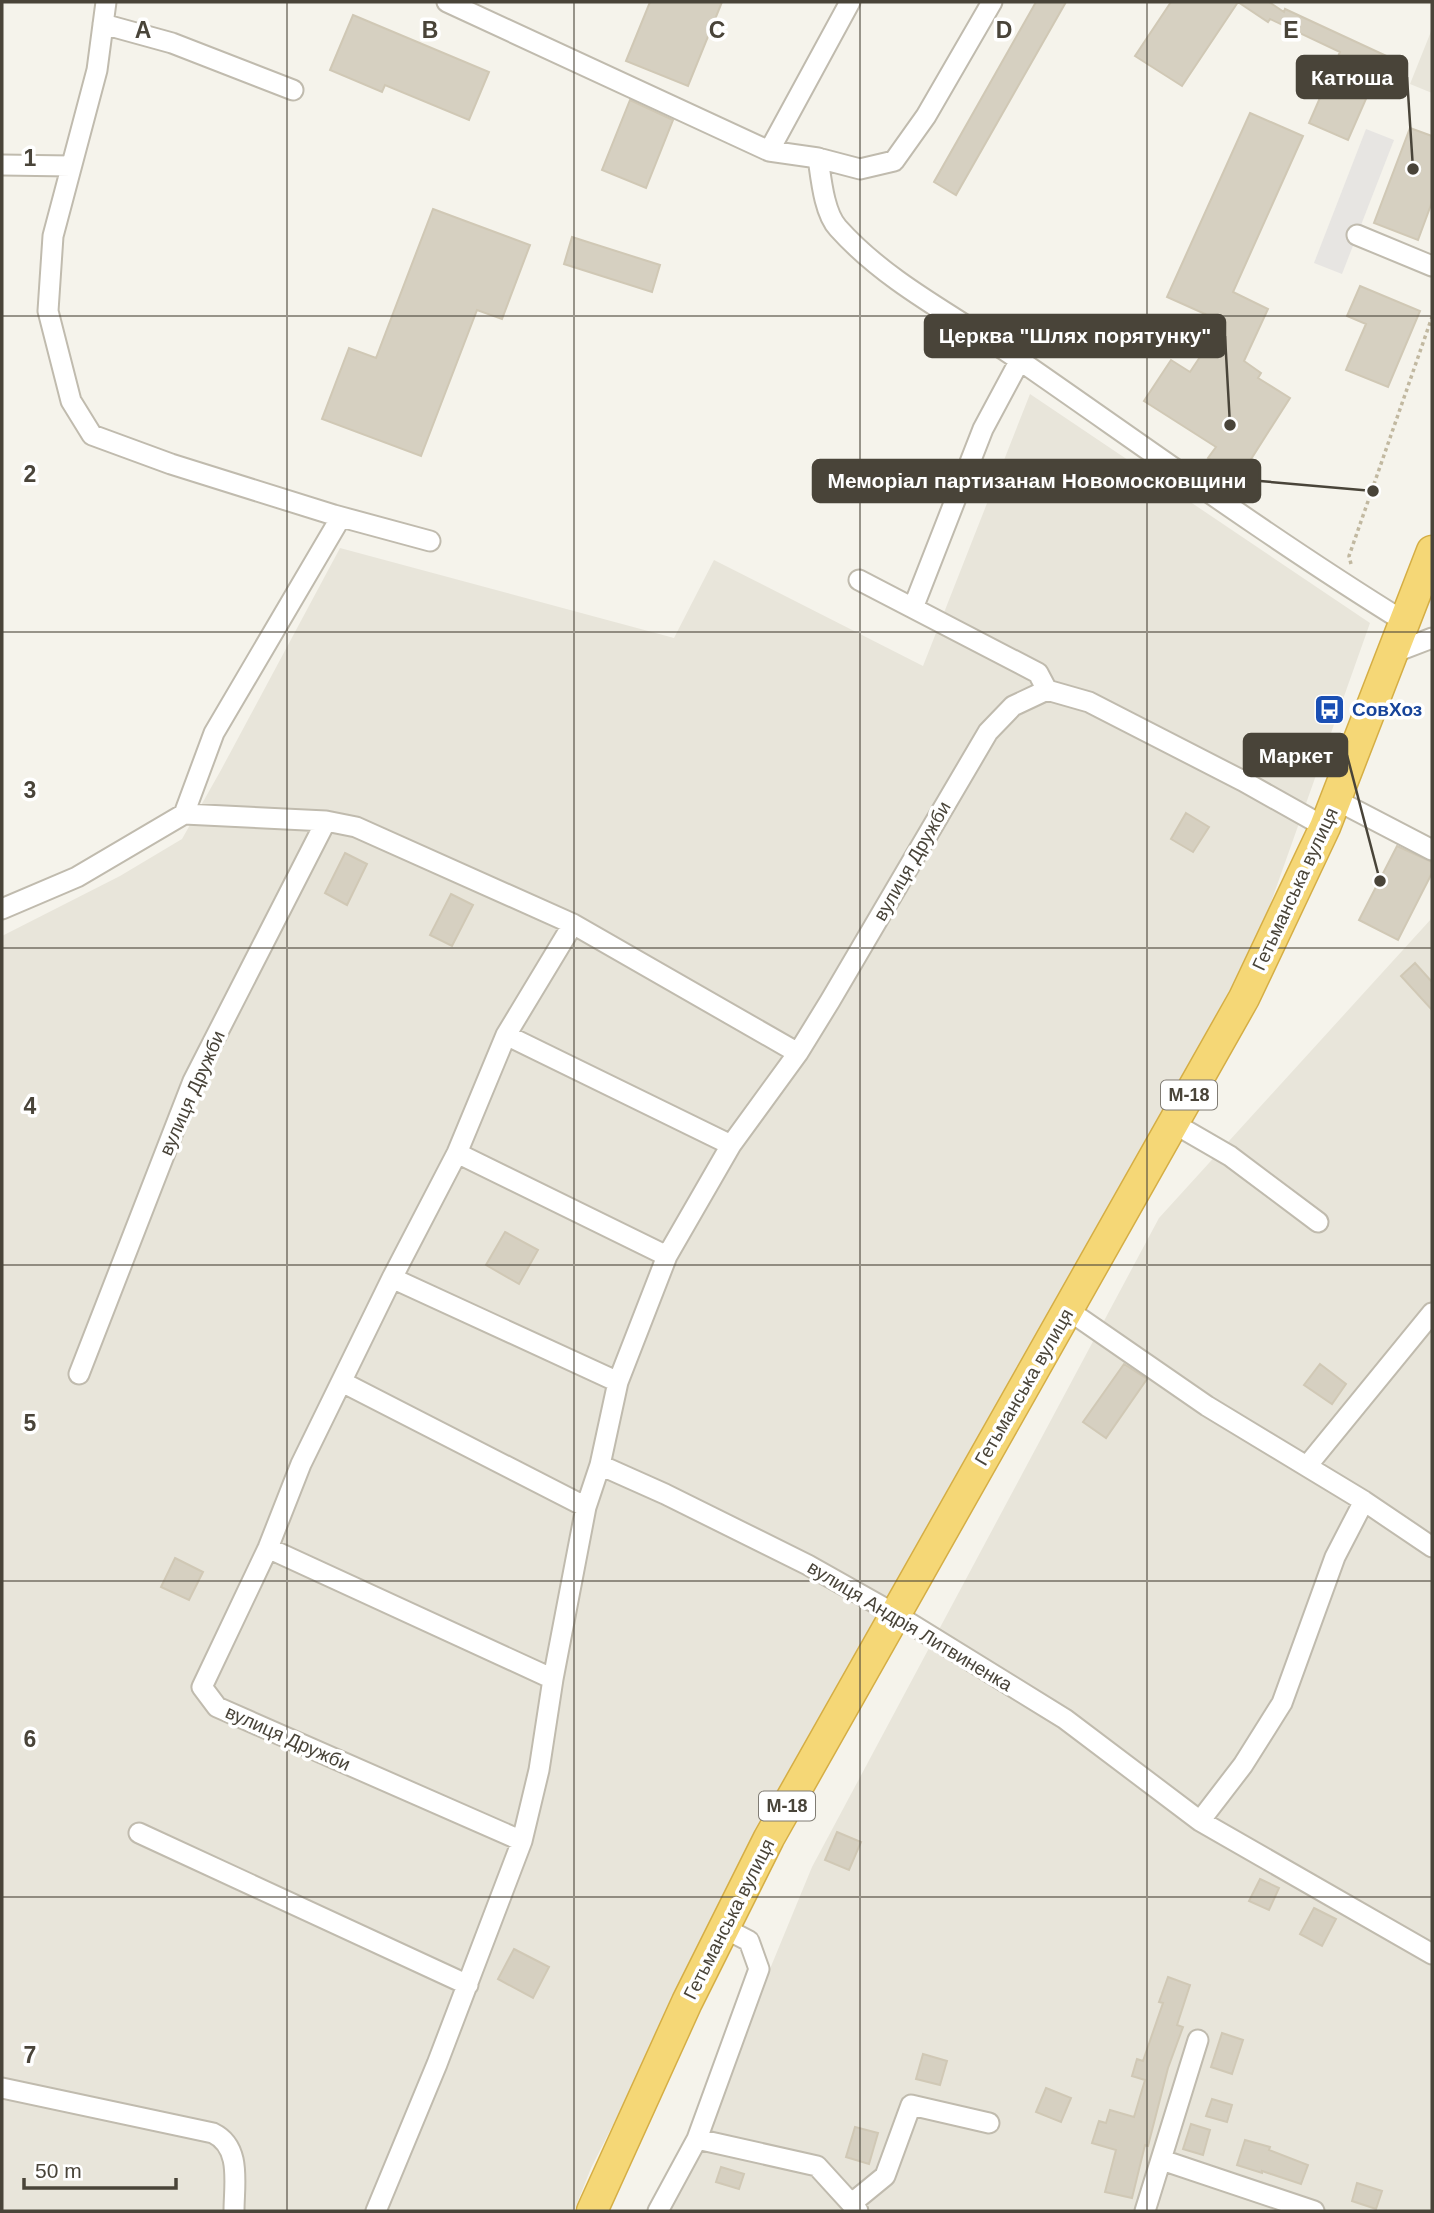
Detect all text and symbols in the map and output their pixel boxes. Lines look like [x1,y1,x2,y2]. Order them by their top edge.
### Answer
text: A [135,17,151,43]
text: B [422,17,438,43]
text: C [709,17,725,43]
text: D [996,17,1012,43]
text: E [1283,17,1299,43]
callout: Катюша [1297,56,1407,98]
text: Катюша [1311,66,1393,89]
text: 1 [24,145,37,171]
callout: Церква "Шлях порятунку" [925,315,1225,357]
text: Церква "Шлях порятунку" [939,324,1211,347]
callout: Меморіал партизанам Новомосковщини [813,460,1260,502]
text: 2 [24,461,36,487]
text: Меморіал партизанам Новомосковщини [827,469,1247,492]
bus stop icon: СовХоз [1312,692,1346,726]
place label: СовХоз [1352,699,1422,720]
callout: Маркет [1244,734,1347,776]
text: Маркет [1259,744,1333,767]
text: 3 [24,777,36,803]
street label: вулиця Дружби [869,798,955,924]
street label: Гетьманська вулиця [1248,804,1342,974]
street label: вулиця Дружби [155,1027,229,1159]
road number: М-18 [1161,1080,1217,1110]
text: 4 [24,1093,37,1119]
street label: Гетьманська вулиця [971,1305,1077,1469]
text: 5 [24,1410,37,1436]
street label: вулиця Андрія Литвиненка [804,1557,1016,1696]
street label: вулиця Дружби [222,1701,354,1775]
text: 6 [24,1726,36,1752]
road number: М-18 [759,1792,815,1820]
street label: Гетьманська вулиця [679,1835,779,2003]
text: 7 [24,2042,36,2068]
scale bar [24,2146,177,2190]
text: 50 m [35,2159,82,2182]

